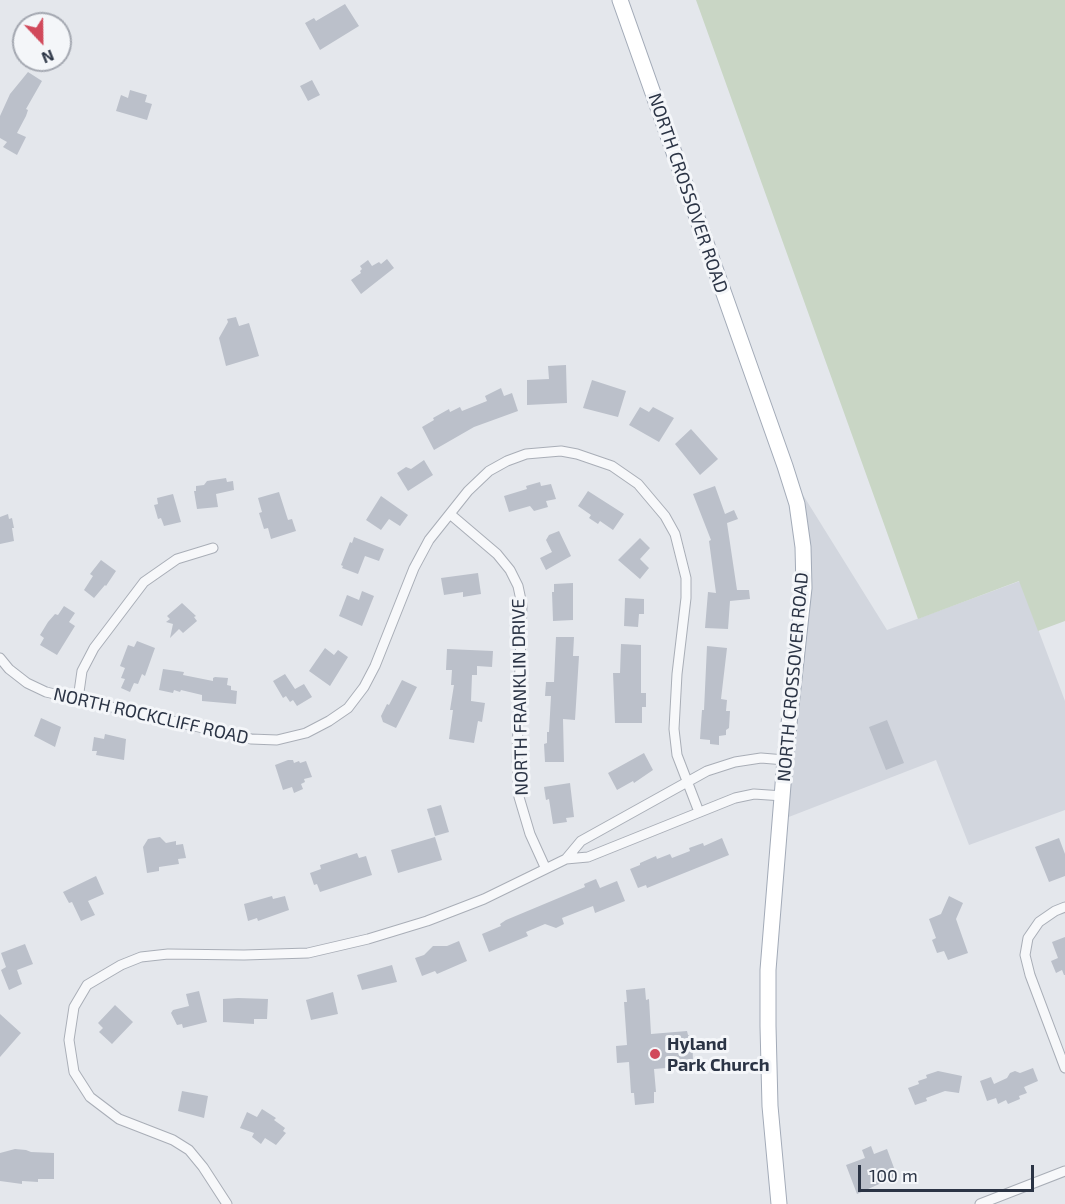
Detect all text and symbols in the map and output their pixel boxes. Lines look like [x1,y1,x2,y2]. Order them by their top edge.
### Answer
north arrow [12,12,72,72]
text: N [39,46,57,68]
street label: NORTH CROSSOVER ROAD [644,90,732,296]
street label: NORTH CROSSOVER ROAD [773,571,813,783]
street label: NORTH FRANKLIN DRIVE [507,598,533,796]
street label: NORTH ROCKCLIFF ROAD [51,683,251,749]
place label: Hyland Park Church [667,1033,770,1076]
marker: Hyland Park Church [648,1047,662,1061]
scale bar [861,1153,1036,1191]
text: 100 m [869,1164,918,1186]

